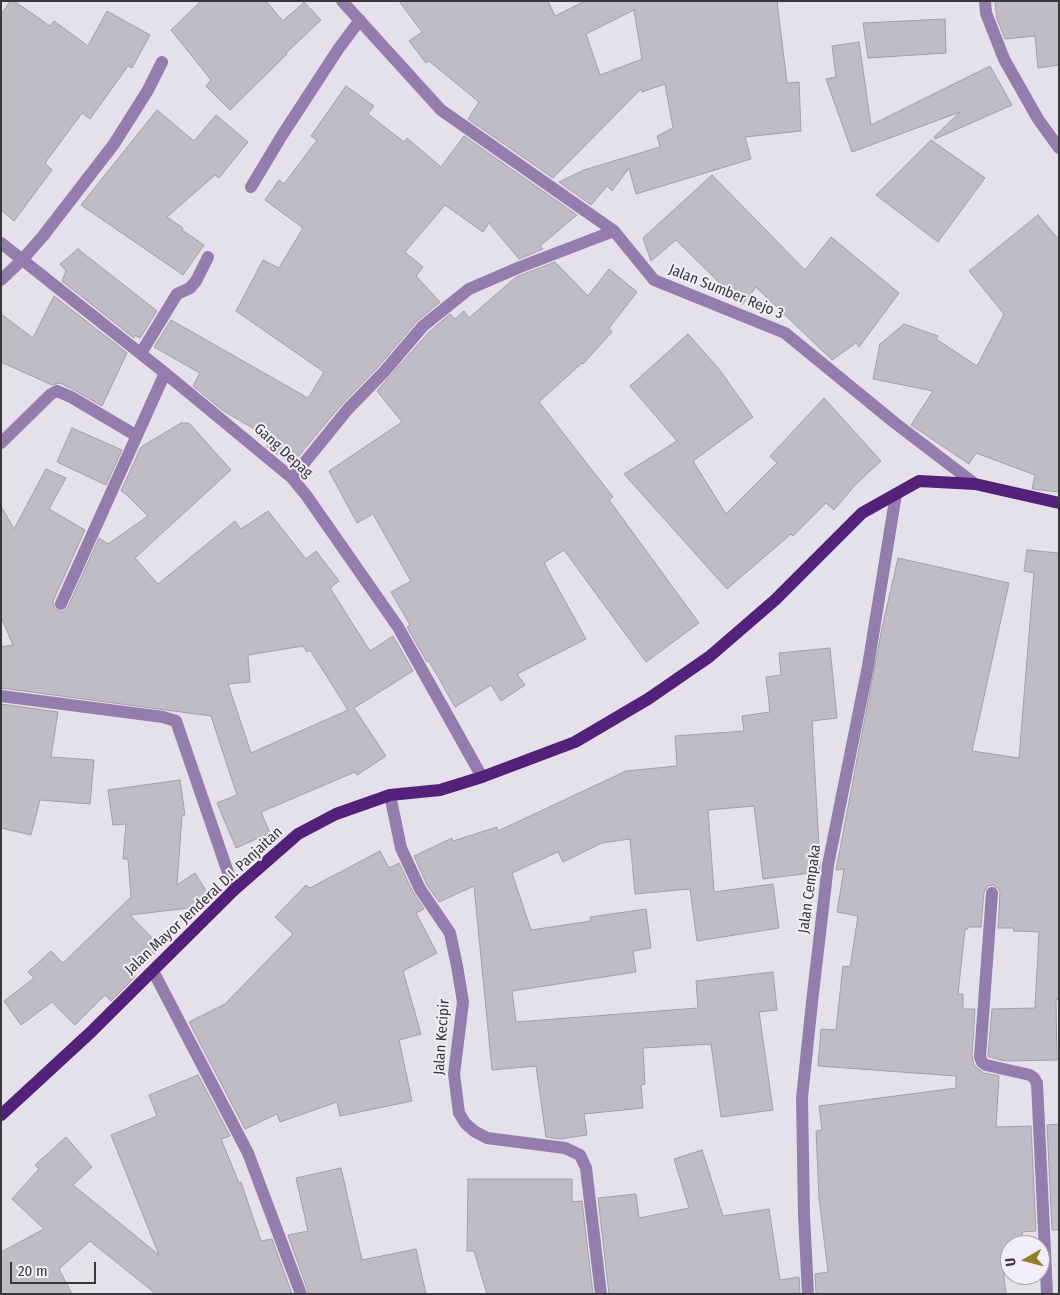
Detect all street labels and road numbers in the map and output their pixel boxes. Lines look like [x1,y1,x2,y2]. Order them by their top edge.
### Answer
street label: Jalan Sumber Rejo 3 [666,261,786,323]
street label: Gang Depag [250,420,316,482]
street label: Jalan Mayor Jenderal D.I. Panjaitan [121,823,287,979]
street label: Jalan Cempaka [795,843,825,935]
street label: Jalan Kecipir [430,998,454,1076]

